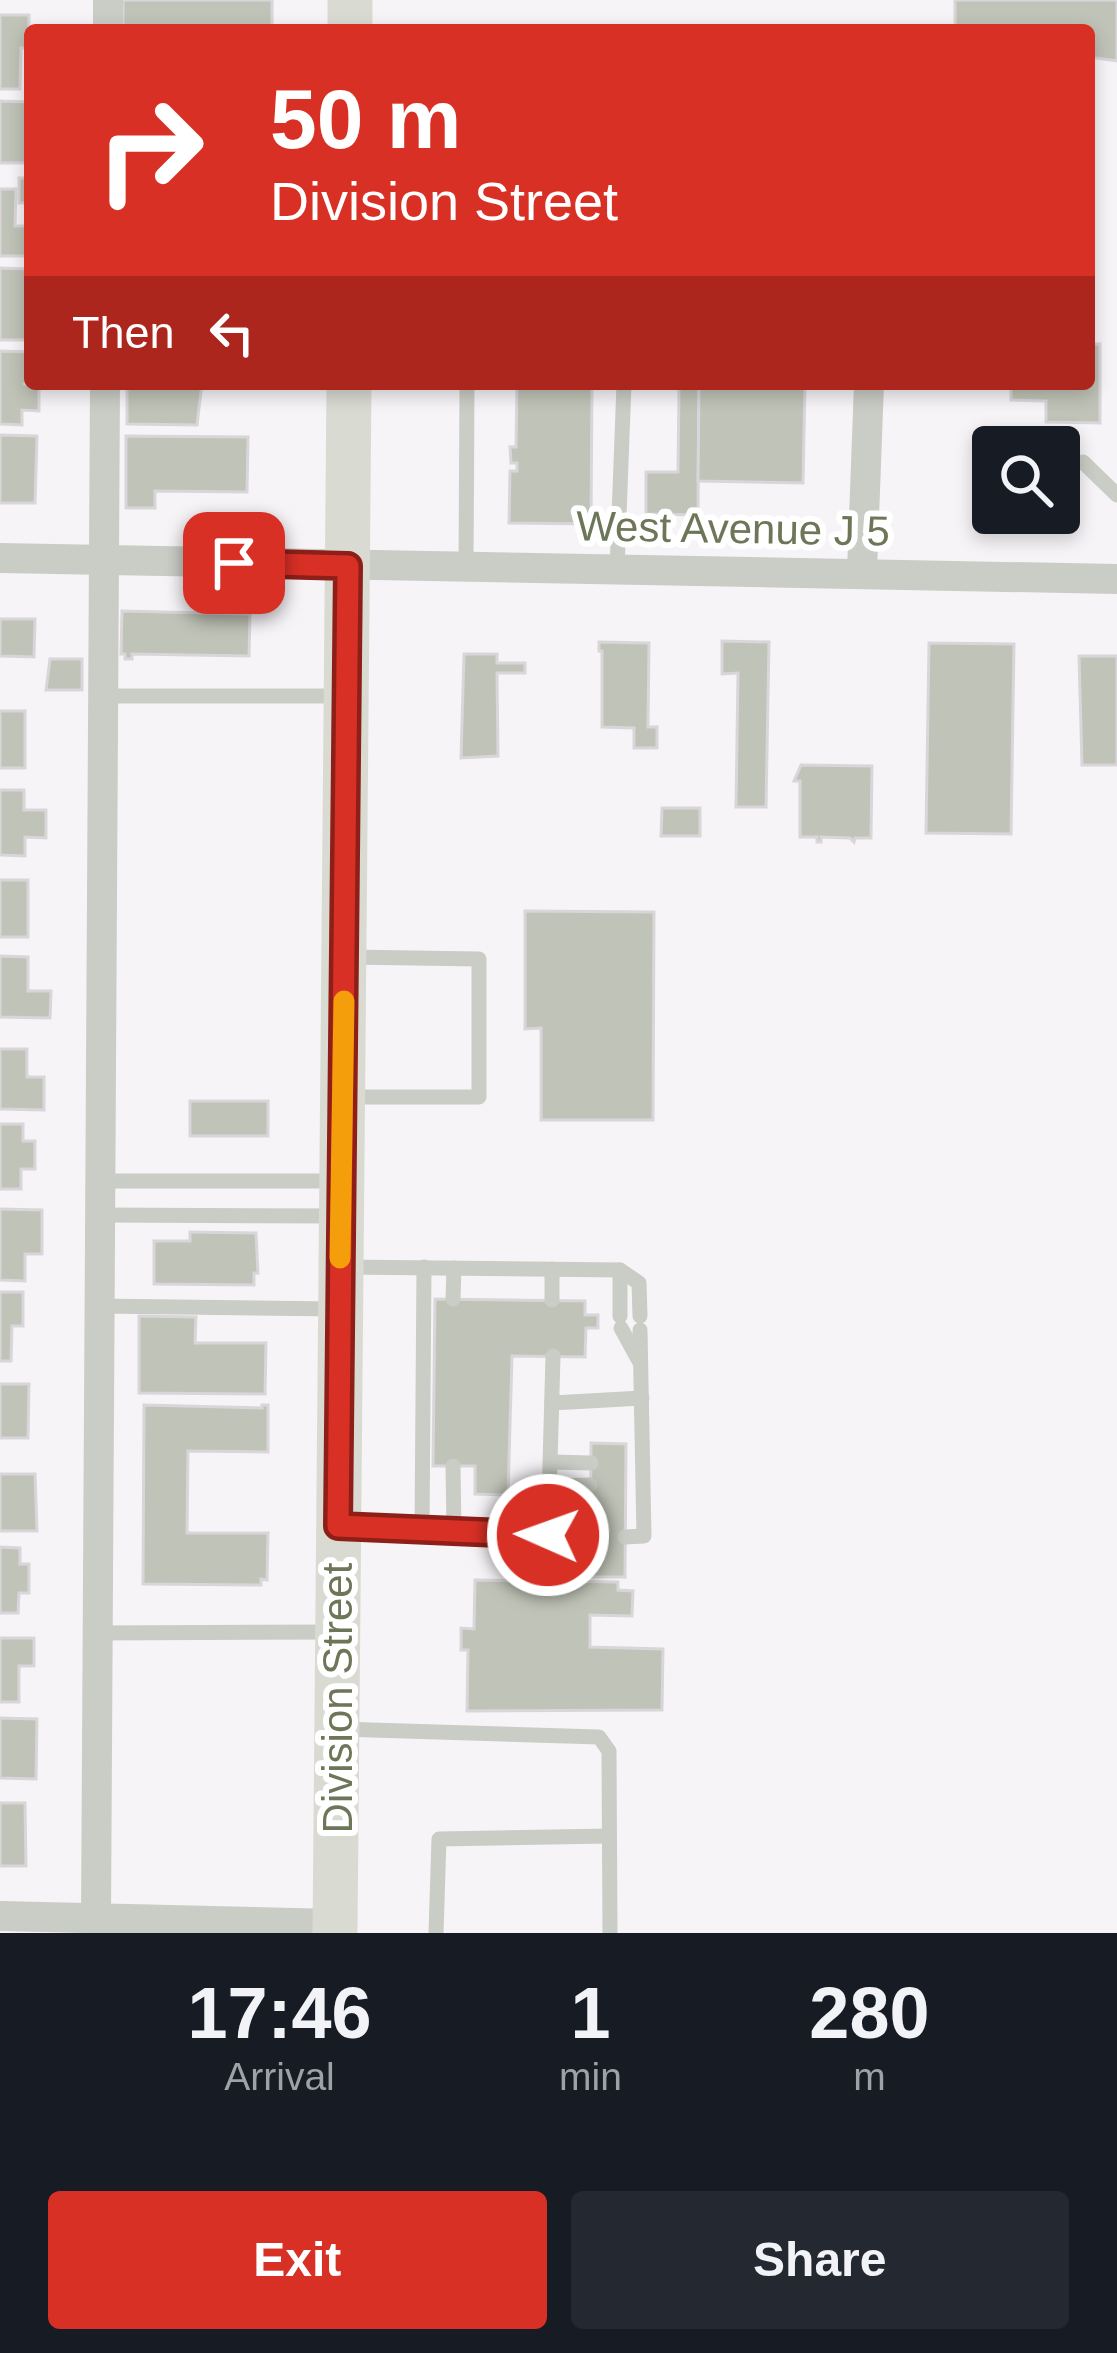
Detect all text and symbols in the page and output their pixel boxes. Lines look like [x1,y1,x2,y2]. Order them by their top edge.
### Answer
icon: right [72,72,228,228]
text: 50 m [270,72,461,166]
text: Division Street [270,171,618,231]
icon: left [199,300,265,366]
text: Then [72,307,175,358]
map controls [972,426,1080,534]
button: search [972,426,1080,534]
street label: West Avenue J 5 [576,502,890,555]
pin [183,512,285,614]
icon: arrive [201,530,267,596]
position arrow [485,1472,611,1598]
street label: Division Street [314,1562,361,1833]
text: 17:46 [187,1973,372,2053]
text: 1 [570,1973,611,2053]
text: 280 [809,1973,930,2053]
text: Arrival [224,2055,335,2098]
text: min [559,2055,622,2098]
text: m [853,2055,886,2098]
button: Exit [48,2191,547,2329]
button: Share [571,2191,1069,2329]

